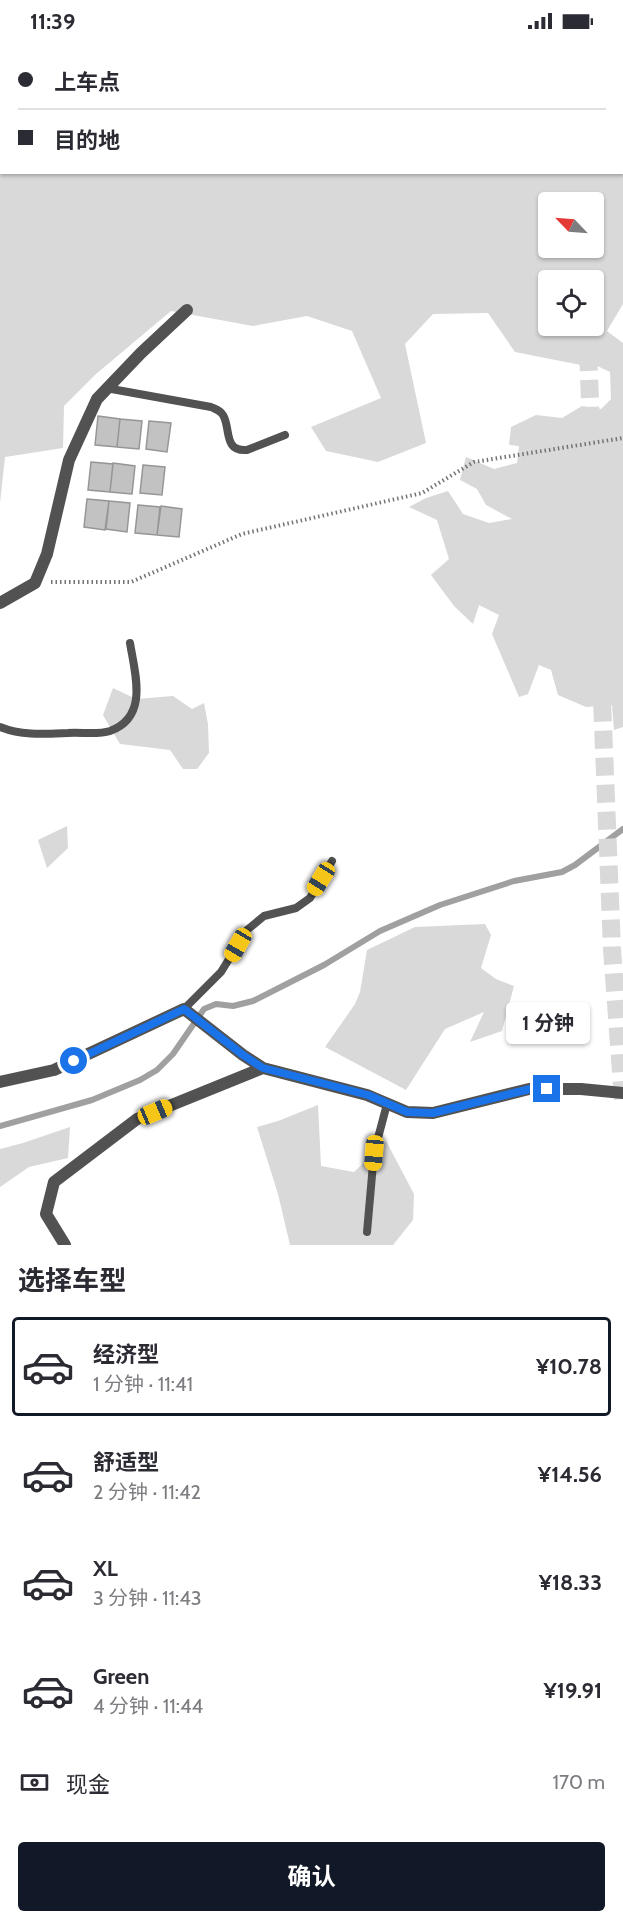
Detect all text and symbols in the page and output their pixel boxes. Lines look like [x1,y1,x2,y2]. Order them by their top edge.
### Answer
text: 11:39 [30,8,75,35]
text: 上车点 [54,69,120,96]
text: 目的地 [54,127,120,154]
north arrow [538,192,604,258]
map controls [538,192,604,336]
button: locate [538,270,604,336]
car [304,859,338,899]
car [221,925,255,965]
callout: 1 分钟 [505,1002,589,1044]
text: 1 分钟 [522,1011,574,1035]
route start [60,1047,87,1074]
route end [533,1075,560,1102]
car [135,1097,175,1127]
car [363,1134,385,1172]
text: 选择车型 [18,1264,126,1297]
icon: car [21,1340,75,1394]
text: 经济型 [93,1341,159,1368]
text: ¥10.78 [536,1353,602,1380]
text: 1 分钟 · 11:41 [93,1372,193,1396]
icon: car [21,1448,75,1502]
text: 舒适型 [93,1449,159,1476]
text: ¥14.56 [538,1461,602,1488]
text: 2 分钟 · 11:42 [93,1480,201,1504]
text: XL [93,1555,118,1582]
icon: car [21,1556,75,1610]
text: ¥18.33 [539,1569,602,1596]
text: 3 分钟 · 11:43 [93,1586,202,1610]
text: Green [93,1663,149,1690]
icon: car [21,1664,75,1718]
text: ¥19.91 [544,1677,602,1704]
text: 4 分钟 · 11:44 [93,1694,203,1718]
icon: cash [18,1766,51,1799]
text: 170 m [553,1770,605,1794]
text: 现金 [66,1771,110,1798]
button: 确认 [18,1842,605,1911]

